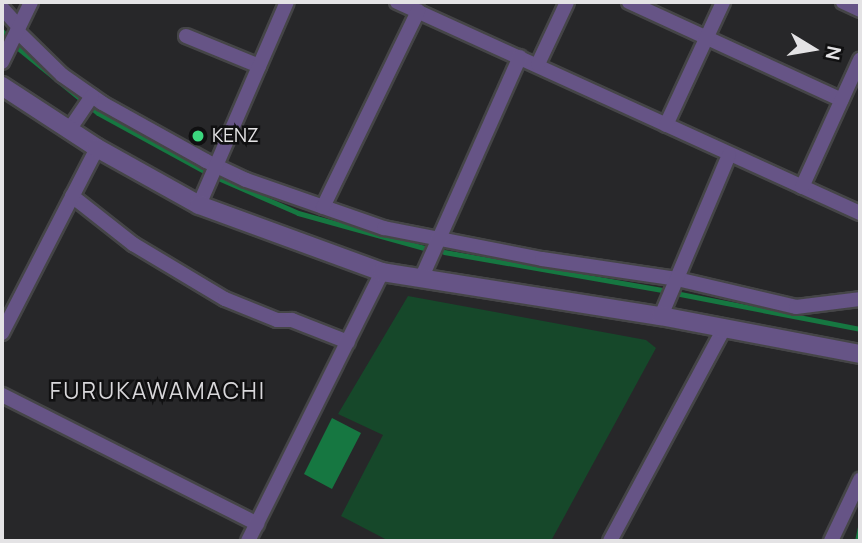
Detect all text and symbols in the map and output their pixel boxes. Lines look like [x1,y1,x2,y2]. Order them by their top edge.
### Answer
north arrow [778,14,848,84]
text: N [820,44,848,62]
place label: KENZ [212,125,259,147]
marker: KENZ [190,128,206,144]
district label: FURUKAWAMACHI [51,376,265,404]

